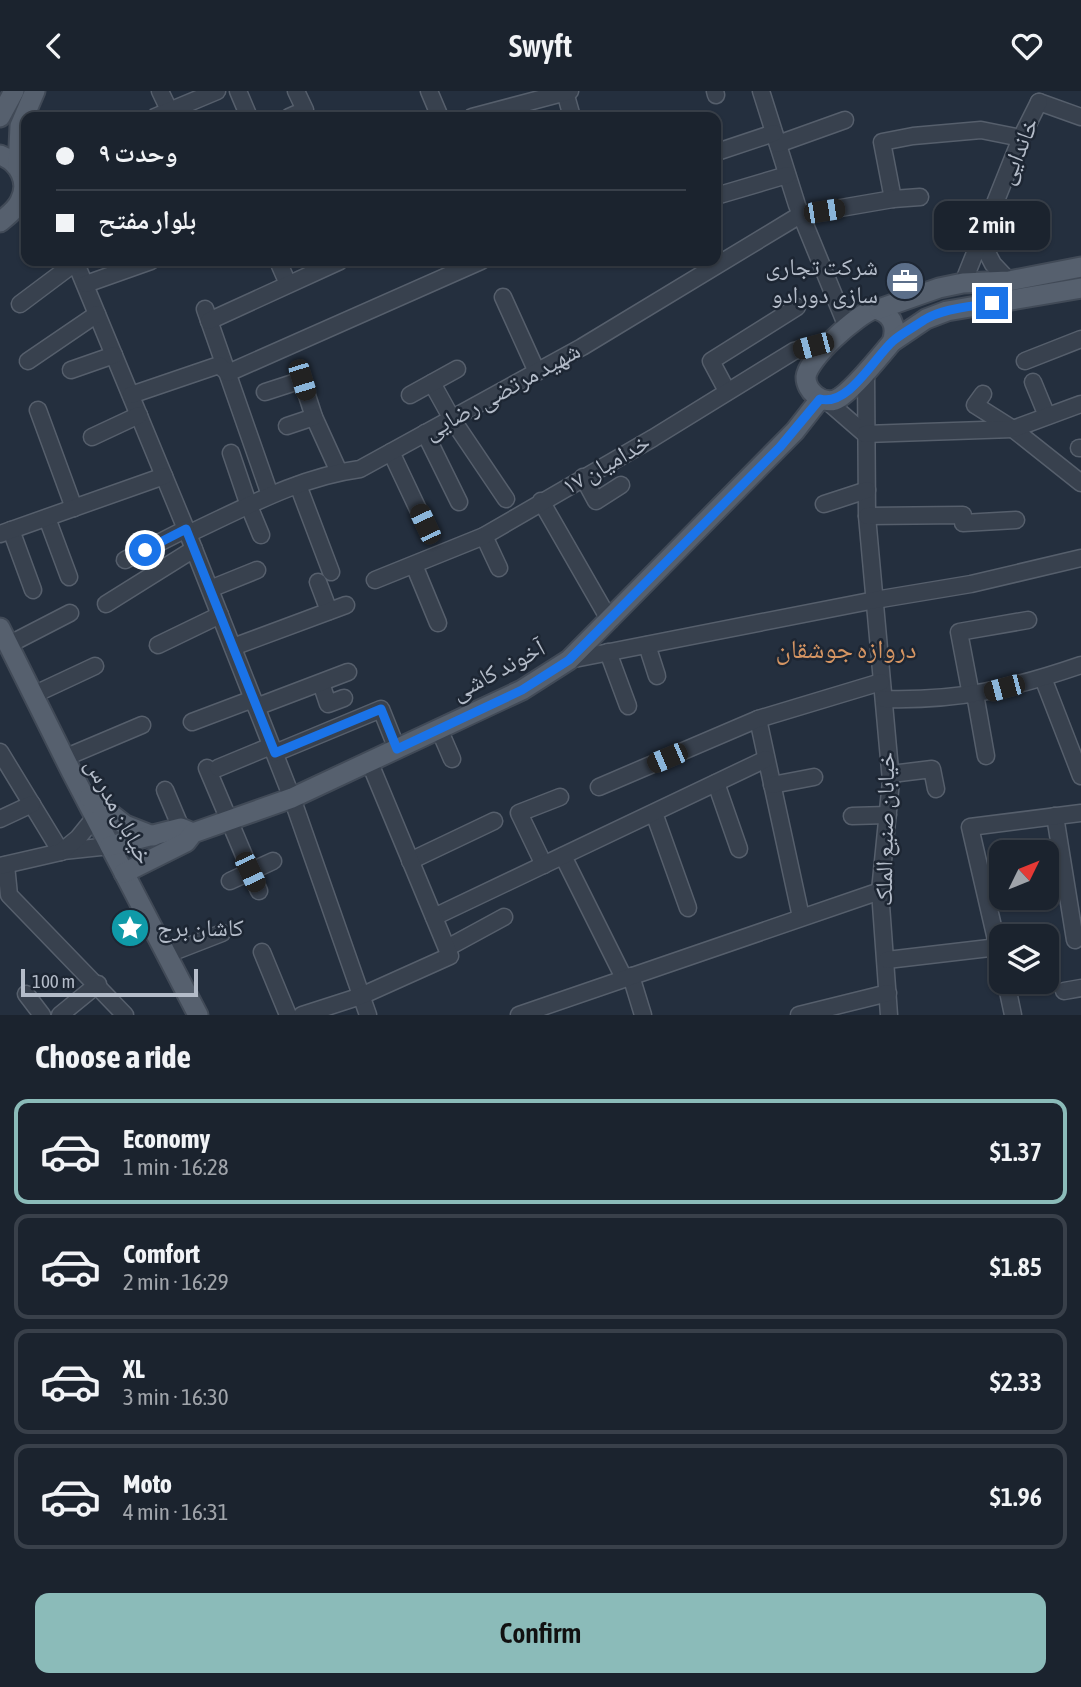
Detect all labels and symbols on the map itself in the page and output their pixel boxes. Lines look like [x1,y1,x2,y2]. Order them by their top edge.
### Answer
street label: خاندایی [991,113,1045,189]
car [802,197,847,225]
callout: 2 min [934,201,1050,251]
place label: شرکت تجاری سازی دورادو [765,253,878,309]
office icon: شرکت تجاری سازی دورادو [884,260,926,302]
route end [976,287,1008,319]
car [790,330,837,362]
street label: شهید مرتضی رضایی [419,336,585,446]
car [286,357,319,403]
street label: خدامیان ۱۷ [557,428,655,500]
car [407,501,444,547]
route start [129,534,161,566]
street label: آخوند کاشی [446,633,550,706]
district label: دروازه جوشقان [775,634,917,665]
car [981,672,1028,704]
car [644,740,691,776]
street label: خیابان صنیع الملک [870,752,901,906]
street label: خیابان مدرس [79,753,159,869]
north arrow [989,840,1059,910]
car [232,849,269,895]
place icon: کاشان برج [109,907,151,949]
place label: کاشان برج [157,914,244,943]
scale bar [21,966,198,998]

